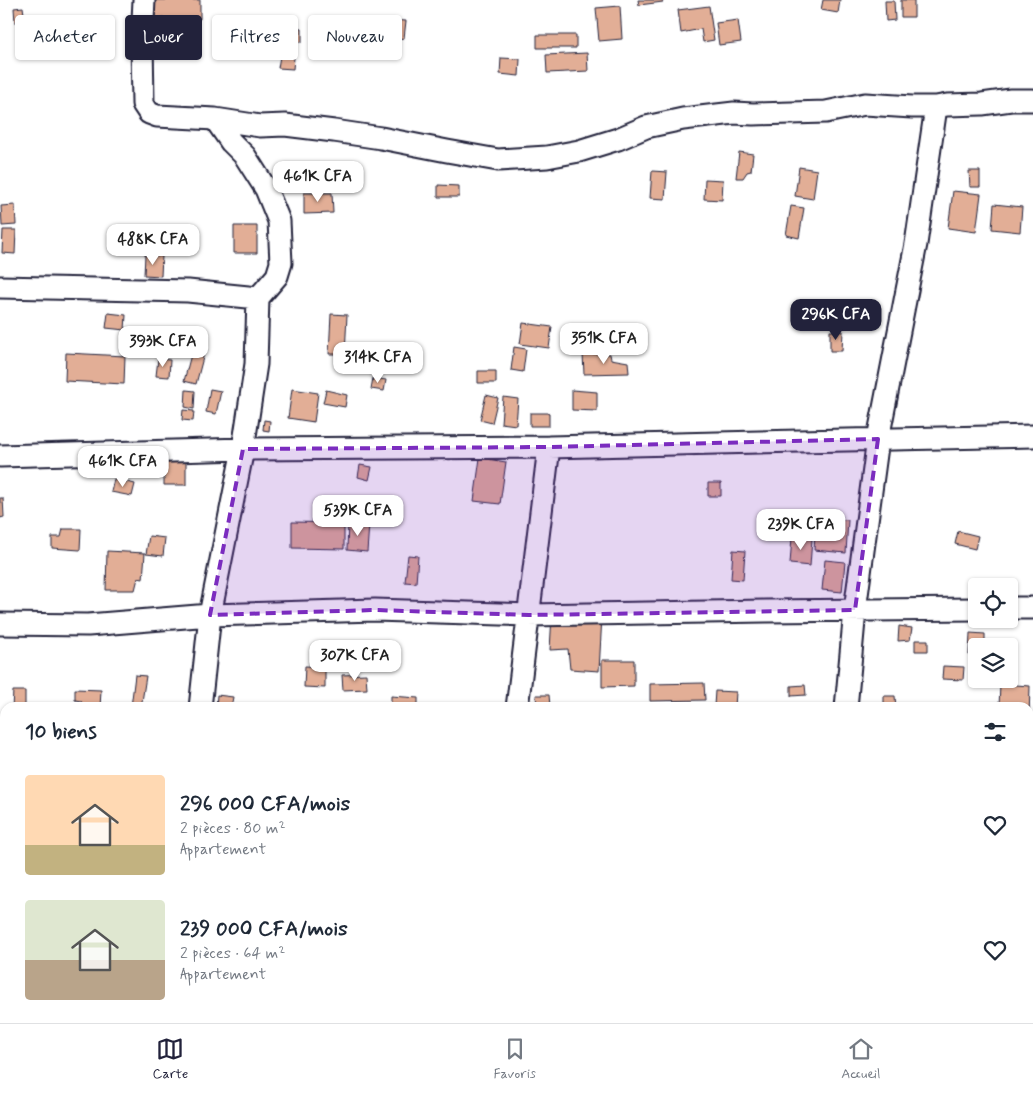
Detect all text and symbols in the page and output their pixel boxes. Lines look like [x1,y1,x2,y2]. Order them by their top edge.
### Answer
chip: Acheter [15,15,115,60]
chip: Louer [125,15,202,60]
chip: Filtres [212,15,298,60]
chip: Nouveau [308,15,402,60]
pin: 461K CFA [266,160,370,203]
text: 461K CFA [284,166,352,187]
pin: 488K CFA [101,224,205,266]
text: 488K CFA [118,229,188,250]
pin: 296K CFA [784,298,888,341]
text: 296K CFA [801,304,871,325]
pin: 351K CFA [552,322,656,365]
pin: 393K CFA [111,326,215,368]
text: 351K CFA [571,328,637,349]
text: 393K CFA [129,331,197,352]
pin: 314K CFA [326,342,430,384]
text: 314K CFA [344,347,412,368]
pin: 461K CFA [71,446,175,488]
text: 461K CFA [89,451,157,472]
pin: 539K CFA [306,494,410,537]
text: 539K CFA [323,500,393,521]
pin: 239K CFA [749,508,853,551]
text: 239K CFA [767,514,835,535]
map controls [968,578,1018,688]
button: locate [968,578,1018,628]
button: layers [968,638,1018,688]
pin: 307K CFA [303,640,407,682]
text: 307K CFA [320,645,390,666]
text: 10 biens [25,718,97,746]
icon: filters [981,718,1009,746]
text: 296 000 CFA/mois [180,790,350,818]
icon: home [65,795,125,855]
icon: heart [981,811,1009,839]
text: 2 pièces · 80 m² [180,818,286,839]
text: Appartement [180,839,266,860]
text: 239 000 CFA/mois [180,915,348,943]
icon: home [65,920,125,980]
icon: heart [981,936,1009,964]
text: 2 pièces · 64 m² [180,943,285,964]
text: Appartement [180,964,266,985]
tab: Carte [153,1035,188,1083]
tab: Favoris [494,1035,536,1083]
tab: Accueil [841,1035,880,1083]

